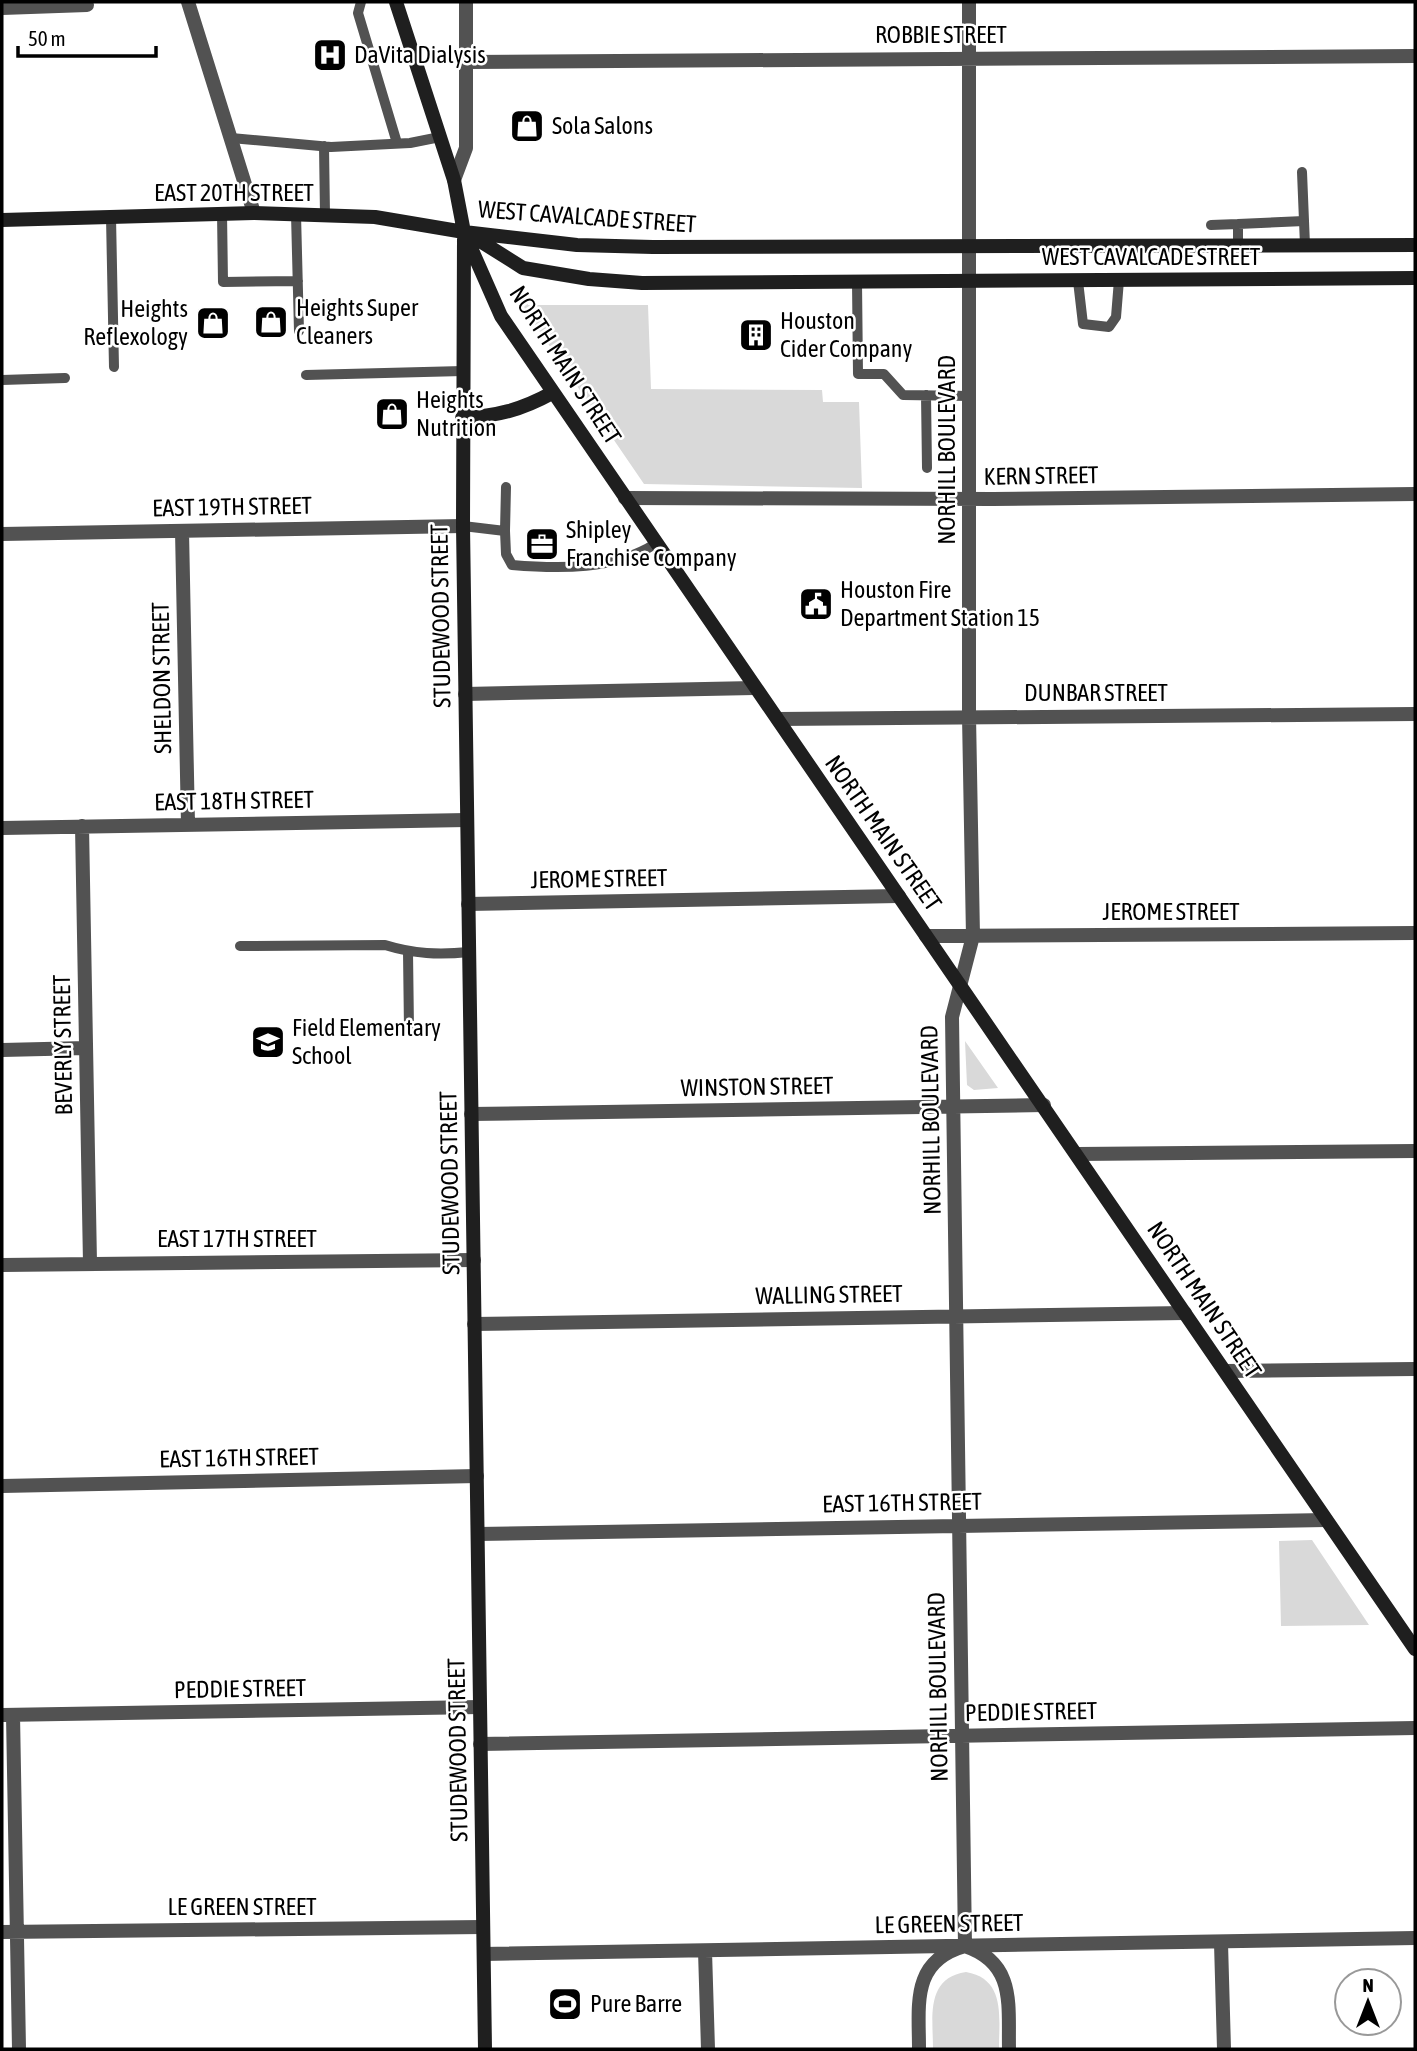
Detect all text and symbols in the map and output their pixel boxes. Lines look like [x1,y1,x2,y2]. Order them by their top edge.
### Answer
scale bar [18,14,156,58]
street label: ROBBIE STREET [875,21,1007,48]
text: 50 m [28,26,66,50]
hospital icon: DaVita Dialysis [311,36,349,74]
place label: DaVita Dialysis [354,41,486,68]
shop icon: Sola Salons [508,107,546,145]
place label: Sola Salons [552,112,653,139]
street label: EAST 20TH STREET [154,179,314,206]
street label: WEST CAVALCADE STREET [477,195,697,238]
street label: WEST CAVALCADE STREET [1042,243,1261,270]
street label: NORTH MAIN STREET [504,281,627,449]
place label: Heights Super Cleaners [296,294,419,349]
place label: Heights Reflexology [83,295,188,350]
shop icon: Heights Super Cleaners [252,303,290,341]
shop icon: Heights Reflexology [194,304,232,342]
place label: Houston Cider Company [780,307,912,362]
building icon: Houston Cider Company [737,316,775,354]
street label: NORHILL BOULEVARD [933,355,960,545]
place label: Heights Nutrition [416,386,497,441]
shop icon: Heights Nutrition [373,395,411,433]
street label: KERN STREET [983,461,1099,490]
street label: EAST 19TH STREET [152,492,313,521]
place label: Shipley Franchise Company [566,516,737,571]
street label: STUDEWOOD STREET [425,523,456,708]
office icon: Shipley Franchise Company [523,525,561,563]
place label: Houston Fire Department Station 15 [840,576,1040,631]
public building icon: Houston Fire Department Station 15 [797,585,835,623]
street label: SHELDON STREET [147,601,176,754]
street label: DUNBAR STREET [1024,679,1168,706]
street label: NORTH MAIN STREET [820,750,947,916]
street label: EAST 18TH STREET [154,786,315,815]
street label: JEROME STREET [530,864,668,893]
street label: JEROME STREET [1103,898,1240,925]
street label: BEVERLY STREET [48,974,77,1116]
place label: Field Elementary School [292,1014,441,1069]
school or university icon: Field Elementary School [249,1023,287,1061]
street label: NORHILL BOULEVARD [915,1025,946,1215]
street label: WINSTON STREET [680,1072,834,1101]
street label: STUDEWOOD STREET [434,1090,465,1275]
street label: NORTH MAIN STREET [1142,1216,1267,1383]
street label: EAST 17TH STREET [157,1225,317,1252]
street label: WALLING STREET [755,1280,903,1309]
street label: EAST 16TH STREET [159,1443,320,1472]
street label: EAST 16TH STREET [822,1488,983,1517]
street label: NORHILL BOULEVARD [922,1592,953,1782]
street label: STUDEWOOD STREET [442,1657,473,1842]
street label: PEDDIE STREET [174,1674,307,1703]
street label: PEDDIE STREET [965,1697,1098,1726]
street label: LE GREEN STREET [167,1893,317,1920]
street label: LE GREEN STREET [874,1909,1024,1938]
north arrow [1333,1967,1403,2037]
text: N [1362,1974,1374,1996]
sports icon: Pure Barre [546,1985,584,2023]
place label: Pure Barre [590,1990,682,2017]

